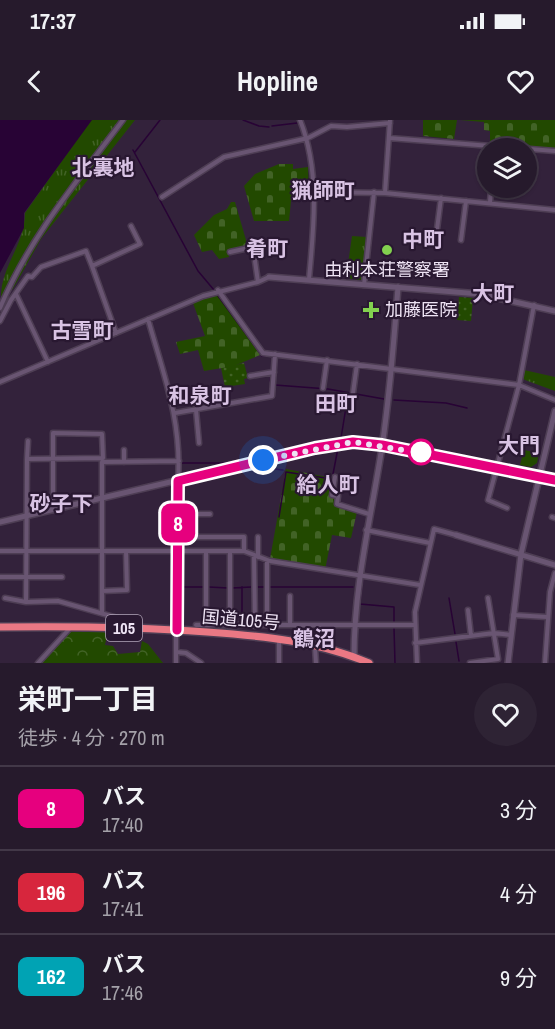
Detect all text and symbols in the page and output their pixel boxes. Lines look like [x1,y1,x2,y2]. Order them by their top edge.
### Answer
text: 17:37 [30,6,76,36]
text: Hopline [237,63,318,99]
icon: back [18,65,51,98]
icon: heart [504,65,537,98]
map controls [477,138,537,198]
button: layers [477,138,537,198]
district label: 北裏地 [72,153,135,182]
district label: 猟師町 [292,176,355,205]
district label: 中町 [402,225,444,254]
district label: 肴町 [246,234,288,263]
marker: 由利本荘警察署 [380,243,394,257]
place label: 由利本荘警察署 [324,257,450,282]
district label: 大町 [472,279,514,308]
place label: 加藤医院 [385,297,457,322]
marker: 加藤医院 [362,301,380,319]
district label: 古雪町 [51,316,114,345]
district label: 和泉町 [169,381,232,410]
district label: 田町 [315,389,357,418]
district label: 大門 [498,431,540,460]
unlabelled marker [408,439,434,465]
your location [248,445,278,475]
district label: 給人町 [297,470,360,499]
district label: 砂子下 [30,489,93,518]
line badge: 8 [158,504,198,542]
text: 8 [173,509,183,538]
street label: 国道105号 [201,604,281,635]
road number: 105 [106,615,142,641]
district label: 鶴沼 [293,624,335,653]
text: 栄町一丁目 [18,680,158,718]
button: heart [474,683,537,746]
text: 徒歩 · 4 分 · 270 m [18,724,165,751]
text: バス [102,781,146,811]
text: 8 [46,794,56,823]
text: 3 分 [500,795,537,825]
text: 17:40 [102,811,143,838]
text: バス [102,865,146,895]
text: 196 [37,878,65,907]
text: 4 分 [500,879,537,909]
text: 17:41 [102,895,143,922]
text: バス [102,949,146,979]
text: 162 [37,962,65,991]
text: 9 分 [500,963,537,993]
text: 17:46 [102,979,143,1006]

